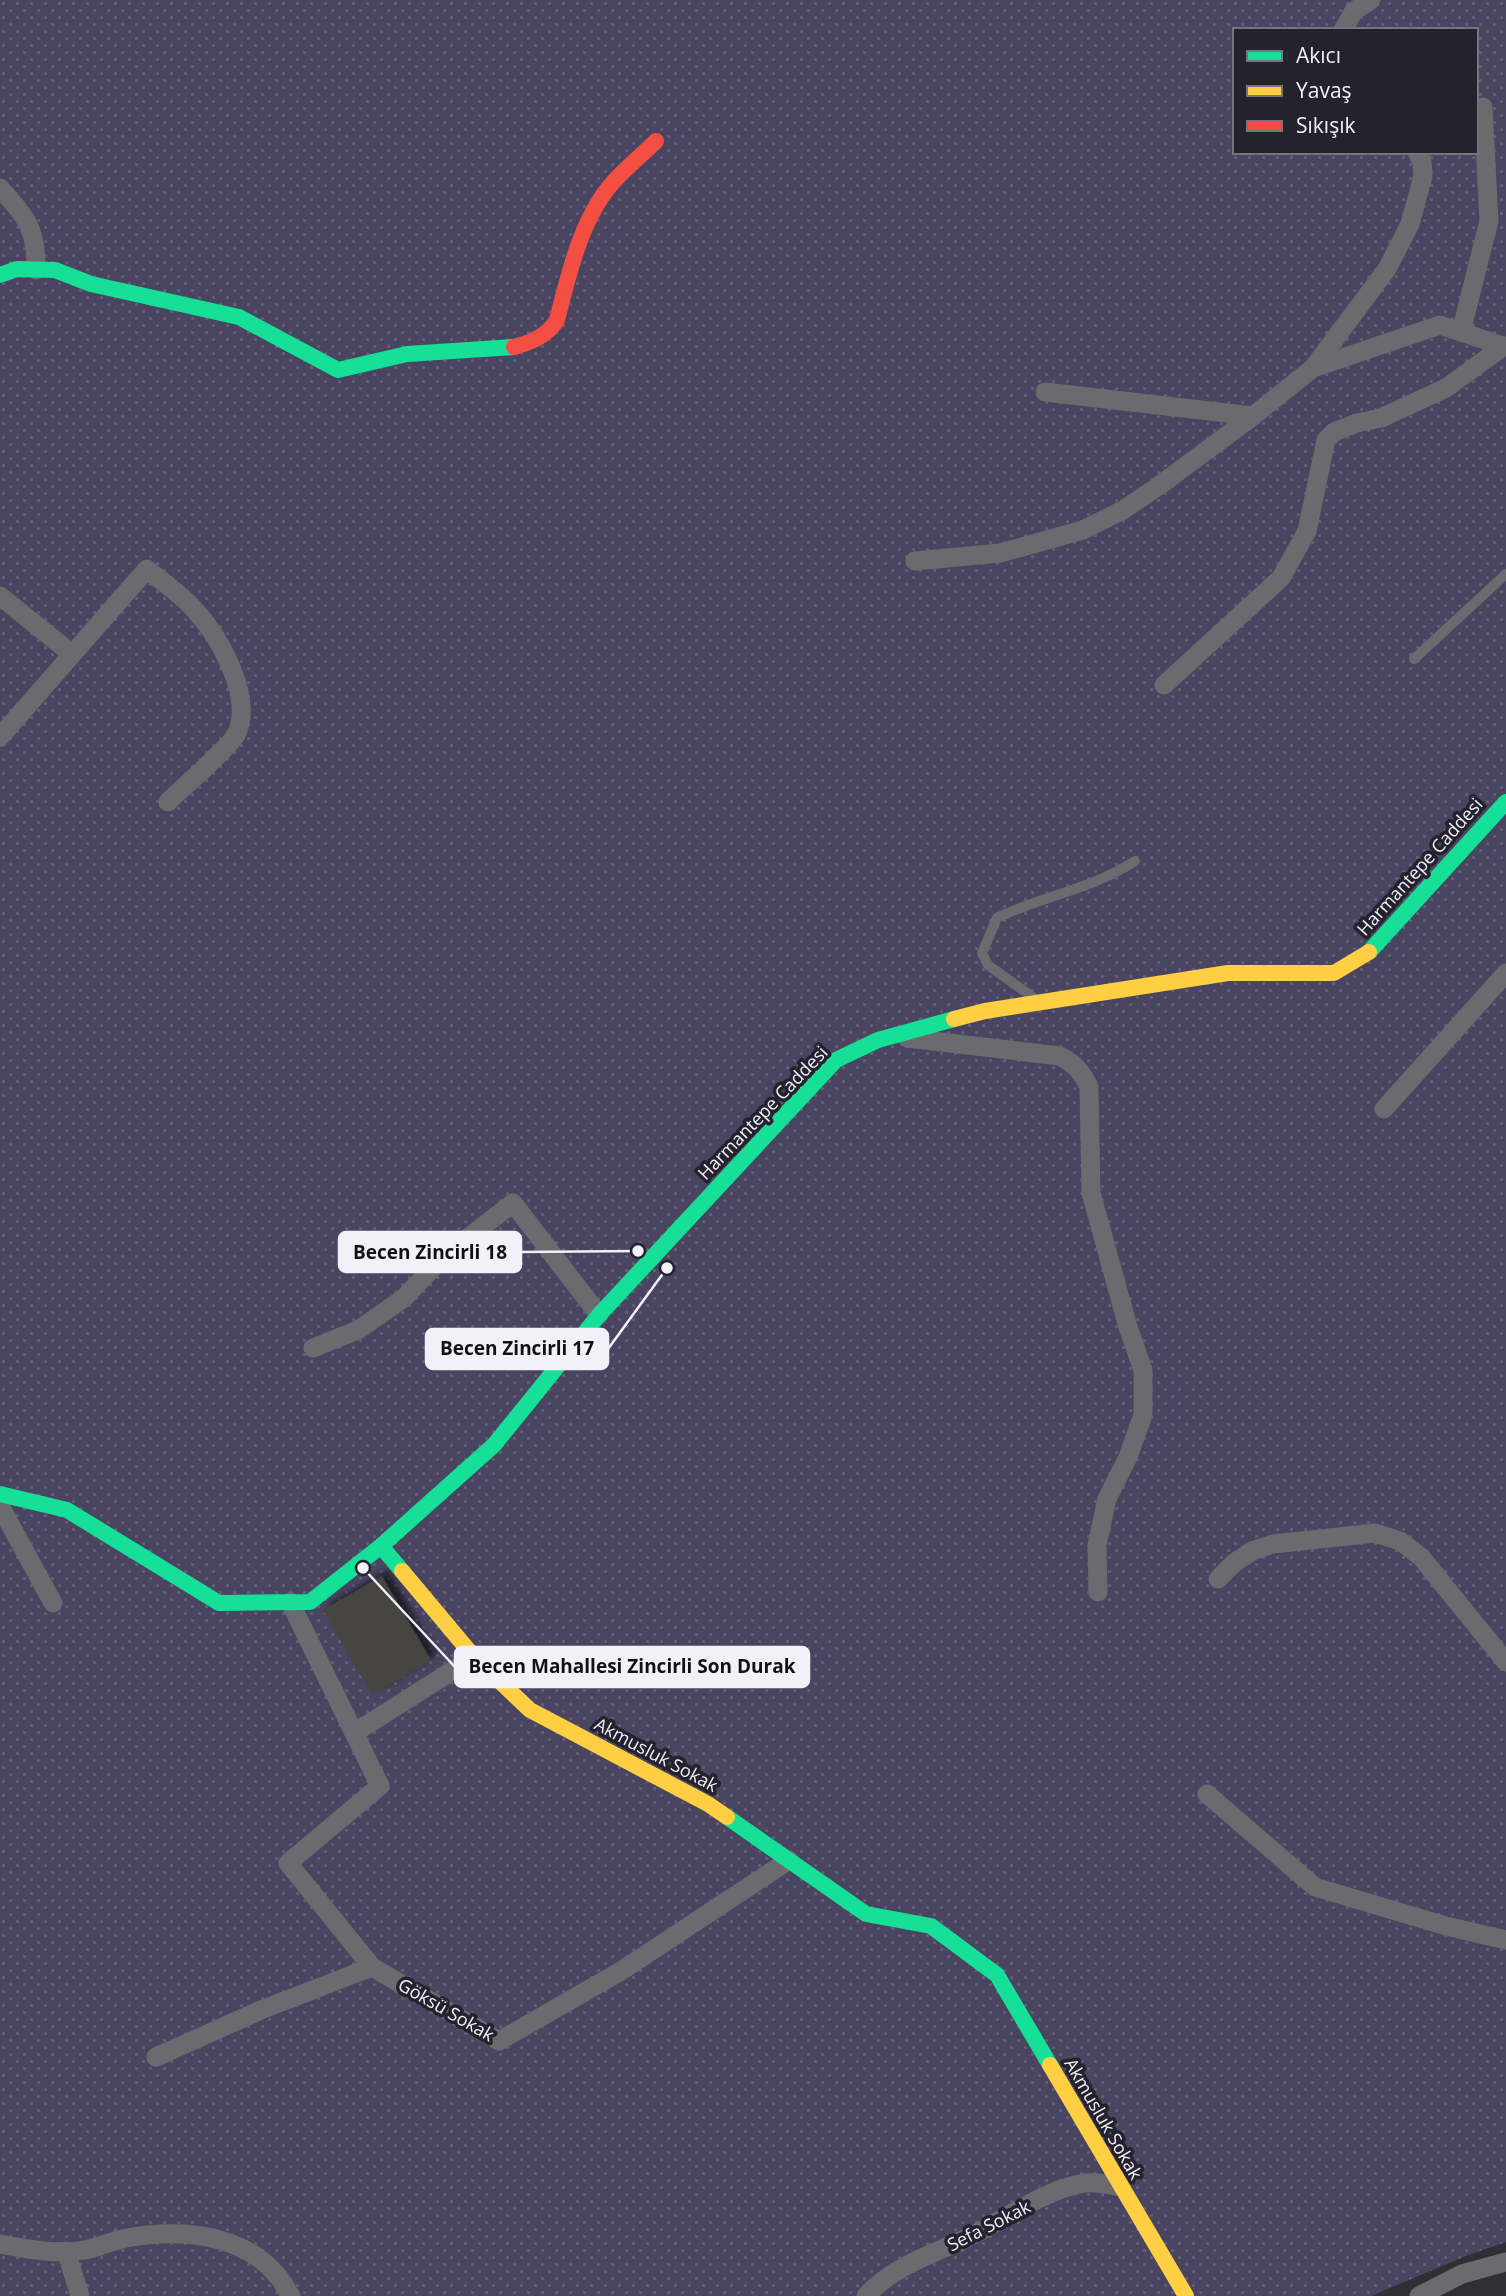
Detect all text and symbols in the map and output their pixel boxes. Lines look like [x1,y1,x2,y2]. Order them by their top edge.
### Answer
legend [1233,28,1478,154]
text: Akıcı [1296,41,1341,69]
text: Yavaş [1296,76,1352,104]
text: Sıkışık [1296,111,1356,139]
street label: Harmantepe Caddesi [1351,792,1487,940]
street label: Harmantepe Caddesi [692,1040,832,1184]
callout: Becen Zincirli 18 [339,1232,521,1272]
text: Becen Zincirli 18 [353,1239,507,1265]
callout: Becen Zincirli 17 [426,1329,608,1369]
text: Becen Zincirli 17 [440,1335,594,1361]
callout: Becen Mahallesi Zincirli Son Durak [455,1647,809,1687]
text: Becen Mahallesi Zincirli Son Durak [469,1653,796,1679]
street label: Akmusluk Sokak [591,1711,723,1797]
street label: Göksü Sokak [394,1972,499,2047]
street label: Akmusluk Sokak [1059,2053,1149,2184]
street label: Sefa Sokak [943,2194,1035,2256]

